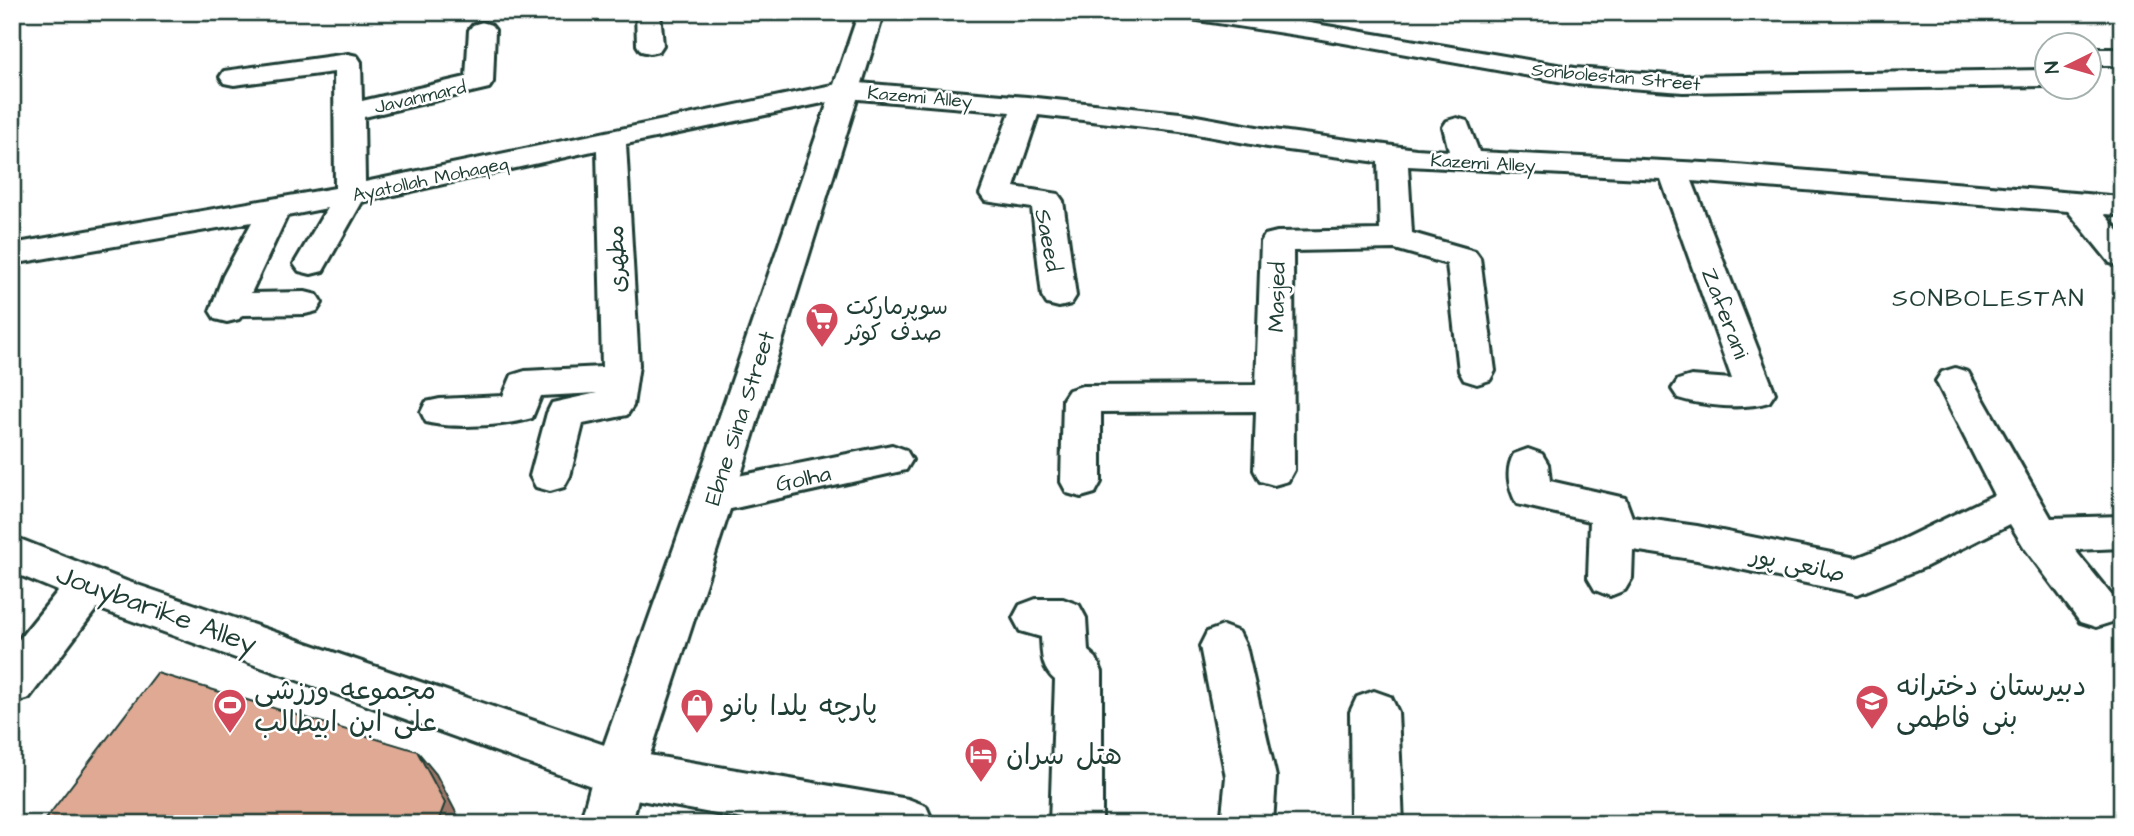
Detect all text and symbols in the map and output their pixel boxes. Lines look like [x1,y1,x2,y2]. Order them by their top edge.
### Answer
north arrow [2032,32,2102,102]
street label: Sonbolestan Street [1530,57,1702,98]
text: N [2039,60,2067,74]
street label: Javanmard [372,74,469,121]
street label: Kazemi Alley [866,79,974,117]
street label: Kazemi Alley [1430,147,1537,181]
street label: Ayatollah Mohaqeq [350,150,511,210]
street label: Saeed [1026,206,1070,274]
street label: مطهری [600,225,634,293]
street label: Masjed [1260,261,1294,333]
street label: Zaferani [1693,263,1757,364]
district label: SONBOLESTAN [1892,282,2086,316]
place label: سوپرمارکت صدف کوثر [844,291,948,349]
supermarket icon: سوپرمارکت صدف کوثر [803,300,841,349]
street label: Ebne Sina Street [697,326,783,509]
street label: Golha [773,457,834,500]
street label: صانعی پور [1746,539,1848,591]
street label: Jouybarike Alley [50,555,262,666]
place label: دبیرستان دخترانه بنی فاطمی [1896,667,2086,738]
place label: مجموعه ورزشی علی ابن ابیطالب [254,671,437,742]
school or university icon: دبیرستان دخترانه بنی فاطمی [1853,682,1891,731]
sports icon: مجموعه ورزشی علی ابن ابیطالب [211,686,249,735]
shop icon: پارچه یلدا بانو [678,686,716,735]
place label: پارچه یلدا بانو [720,687,877,726]
hotel icon: هتل سران [962,735,1000,784]
place label: هتل سران [1006,736,1122,775]

